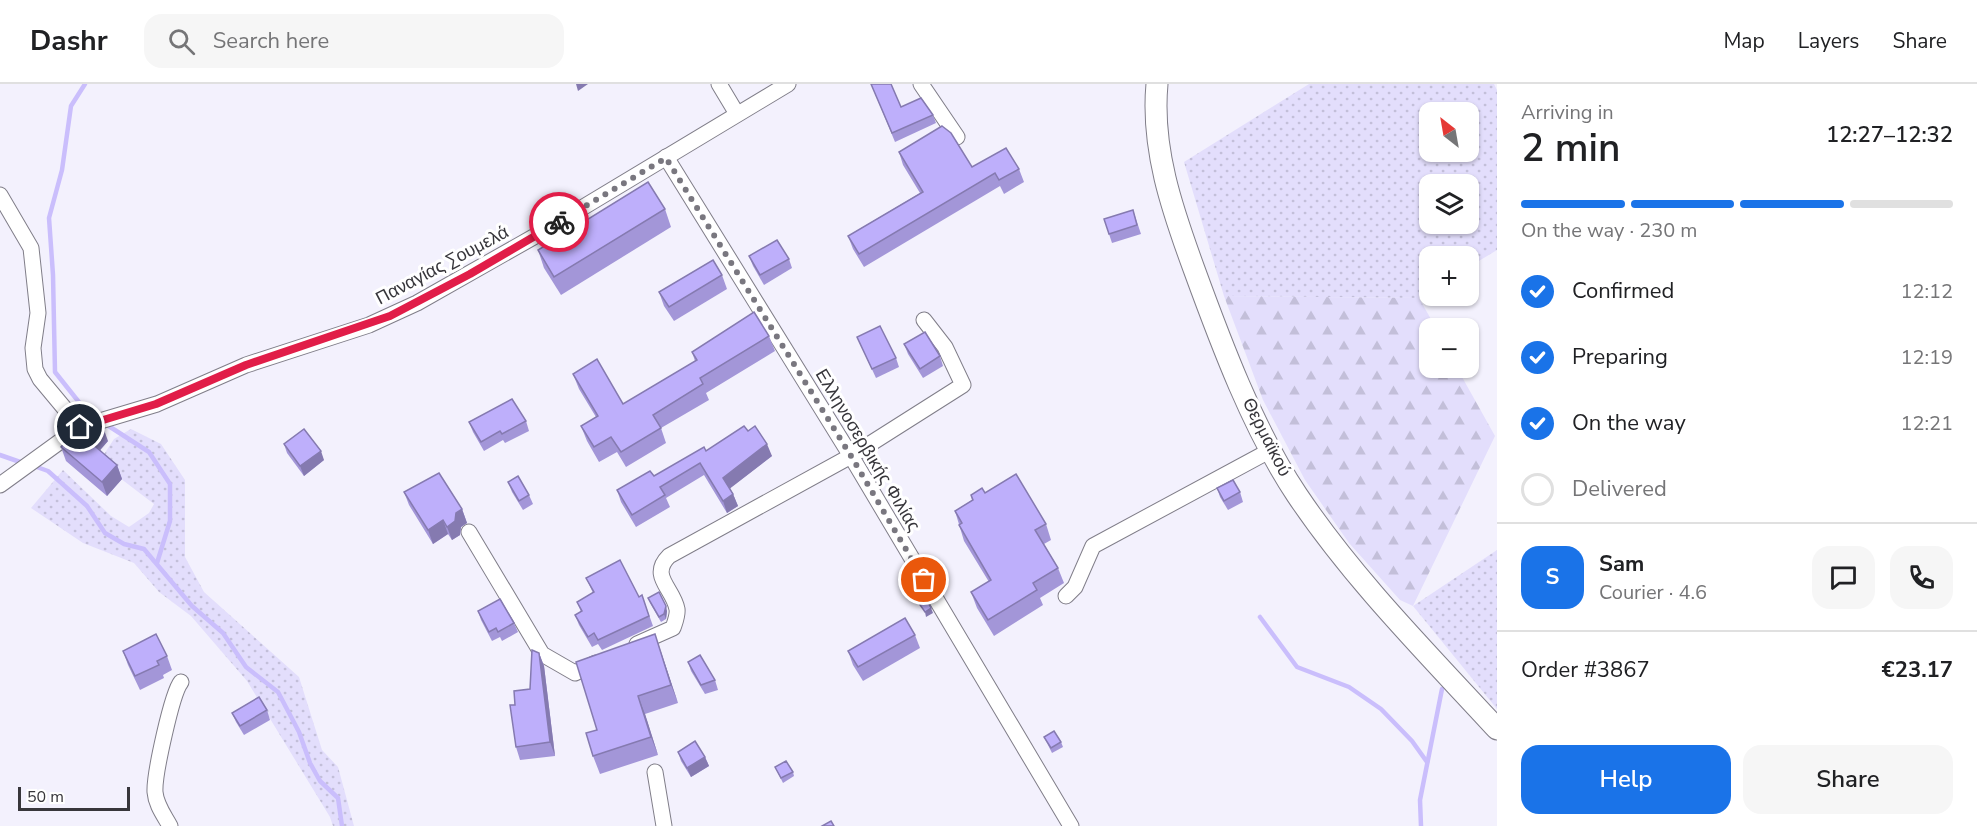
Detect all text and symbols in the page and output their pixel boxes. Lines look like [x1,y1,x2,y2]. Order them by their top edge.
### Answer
search box [144,14,564,68]
text: Dashr [30,22,108,60]
icon: search [165,25,198,58]
text: Search here [213,26,329,56]
text: Map [1723,27,1765,55]
text: Layers [1798,27,1859,55]
text: Share [1892,27,1947,55]
text: Arriving in [1521,99,1614,126]
north arrow [1419,102,1479,162]
map controls [1419,102,1479,378]
text: 12:27–12:32 [1826,120,1953,150]
text: 2 min [1521,122,1620,175]
button: layers [1419,174,1479,234]
courier [529,192,589,252]
icon: bike [543,206,576,239]
text: On the way · 230 m [1521,217,1697,244]
street label: Παναγίας Σουμελά [371,220,513,310]
button: + [1419,246,1479,306]
icon: check [1521,275,1554,308]
text: Confirmed [1572,276,1674,306]
text: 12:12 [1900,278,1953,305]
button: − [1419,318,1479,378]
icon: check [1521,341,1554,374]
text: Preparing [1572,342,1668,372]
text: 12:19 [1900,344,1953,371]
street label: Ελληνοσερβικής Φιλίας [810,364,926,536]
street label: Θερμαϊκού [1237,394,1297,480]
pin [54,401,105,452]
icon: check [1521,407,1554,440]
text: On the way [1572,408,1686,438]
icon: home [63,410,96,443]
text: 12:21 [1900,410,1953,437]
text: Delivered [1572,474,1667,504]
button: chat [1812,546,1875,609]
button: phone [1890,546,1953,609]
text: Sam [1599,549,1644,579]
pin [898,554,949,605]
text: S [1546,562,1559,592]
icon: bag [907,563,940,596]
text: Courier · 4.6 [1599,579,1707,606]
text: Order #3867 [1521,655,1650,685]
text: €23.17 [1882,655,1953,685]
button: Help [1521,745,1731,814]
button: Share [1743,745,1953,814]
scale bar [18,784,130,812]
text: 50 m [27,786,64,808]

